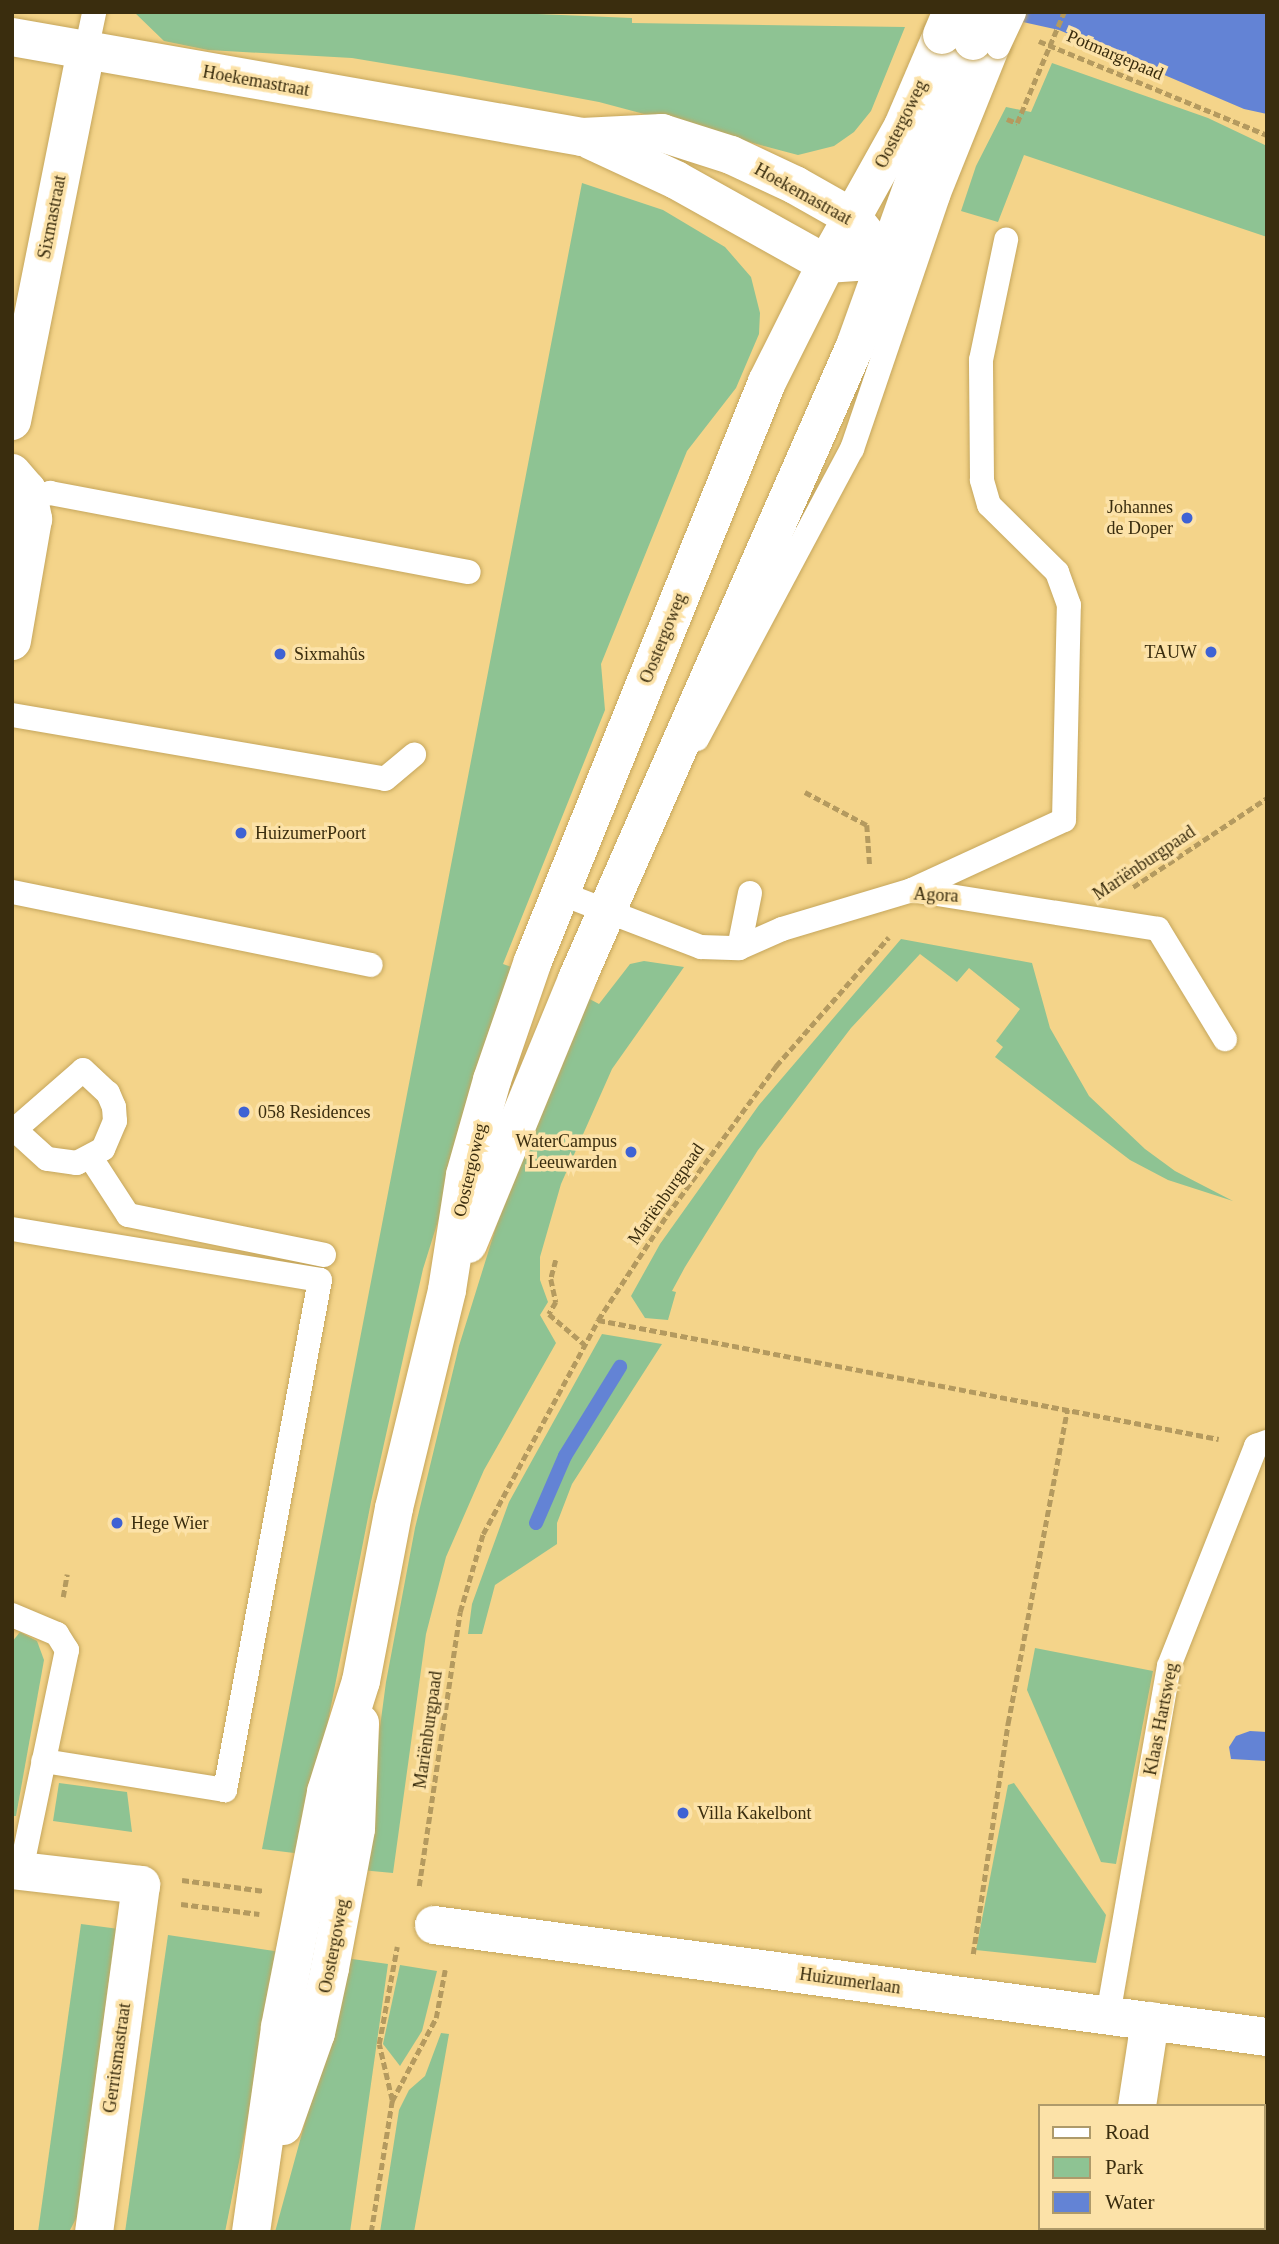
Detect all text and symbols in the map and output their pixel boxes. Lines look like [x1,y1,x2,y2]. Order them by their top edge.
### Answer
street label: Potmargepaad [1064,25,1166,85]
street label: Hoekemastraat [201,61,311,101]
street label: Oostergoweg [870,76,932,172]
street label: Hoekemastraat [751,158,855,230]
street label: Sixmastraat [33,173,71,261]
place label: Johannes de Doper [1107,497,1173,540]
marker: Johannes de Doper [1179,510,1195,526]
street label: Oostergoweg [635,590,691,686]
place label: TAUW [1144,641,1197,663]
place label: Sixmahûs [294,643,365,665]
marker: TAUW [1203,644,1219,660]
marker: Sixmahûs [272,646,288,662]
street label: Mariënburgpaad [1089,821,1199,905]
place label: HuizumerPoort [255,822,366,844]
marker: HuizumerPoort [233,825,249,841]
street label: Agora [913,883,959,907]
place label: 058 Residences [258,1101,370,1123]
marker: 058 Residences [236,1104,252,1120]
street label: Oostergoweg [449,1121,491,1219]
place label: WaterCampus Leeuwarden [515,1131,617,1174]
street label: Mariënburgpaad [623,1139,709,1249]
marker: WaterCampus Leeuwarden [623,1144,639,1160]
place label: Hege Wier [131,1512,209,1534]
marker: Hege Wier [109,1515,125,1531]
street label: Klaas Hartsweg [1139,1661,1183,1777]
street label: Mariënburgpaad [409,1670,447,1790]
place label: Villa Kakelbont [697,1802,811,1824]
marker: Villa Kakelbont [675,1805,691,1821]
street label: Oostergoweg [314,1897,354,1995]
street label: Huizumerlaan [798,1963,902,1999]
street label: Gerritsmastraat [99,2002,135,2114]
legend [1038,2104,1265,2230]
text: Road [1105,2120,1149,2144]
text: Park [1105,2155,1144,2179]
text: Water [1105,2190,1155,2214]

